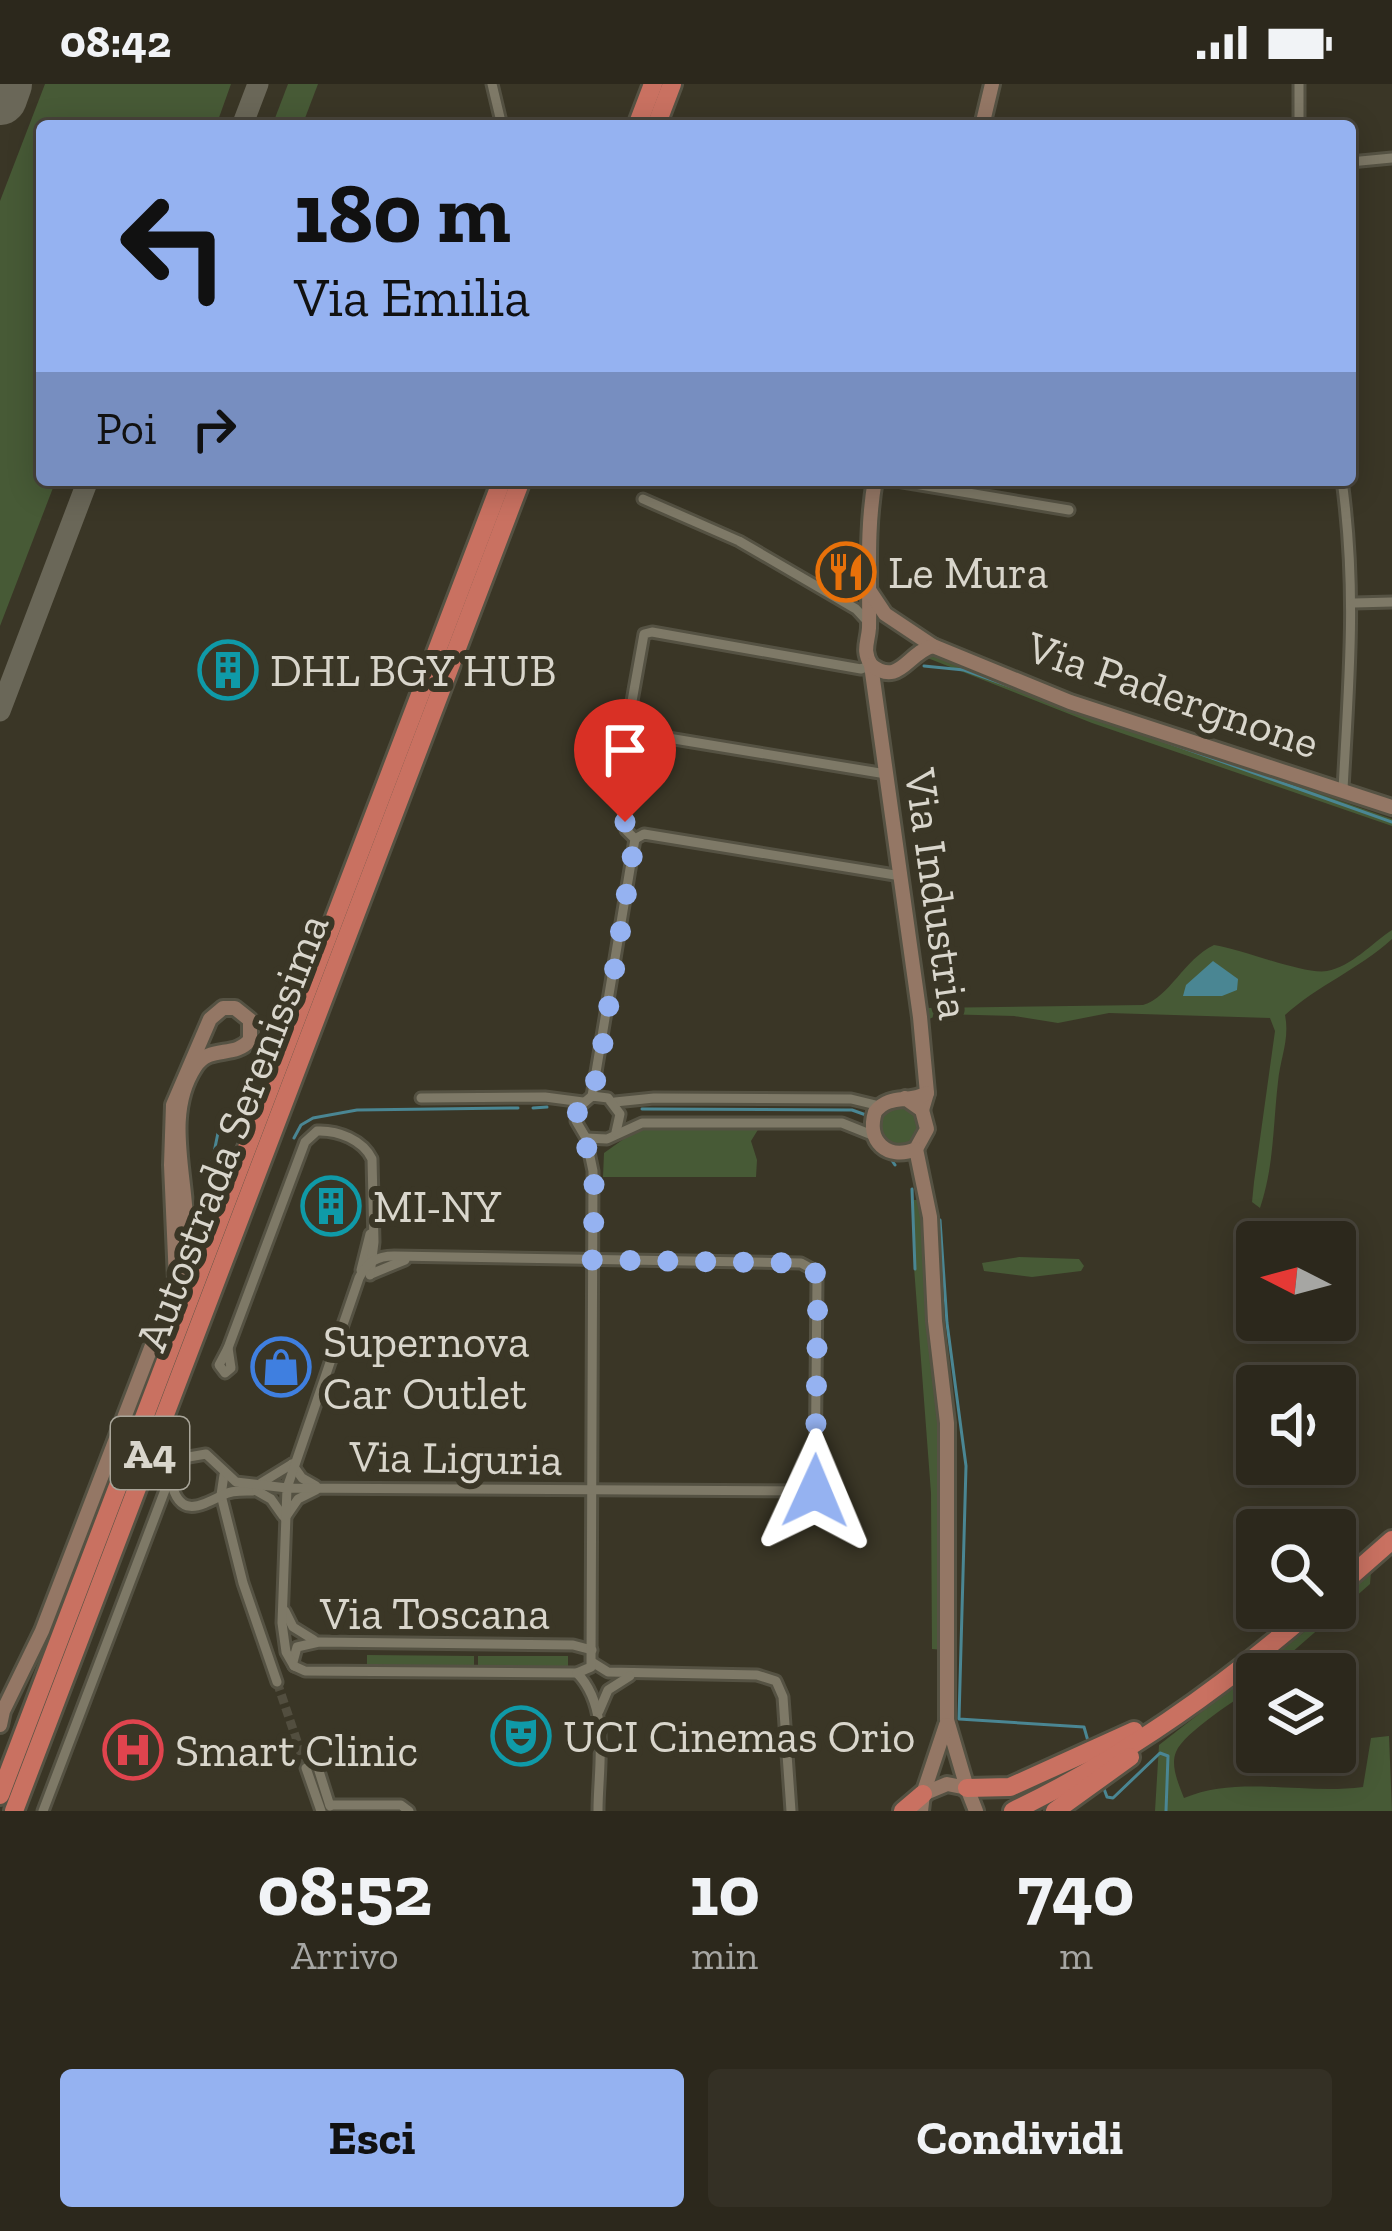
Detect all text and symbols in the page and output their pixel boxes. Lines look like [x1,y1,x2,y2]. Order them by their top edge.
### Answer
text: 08:42 [60,15,171,69]
text: 180 m [294,163,511,264]
icon: left [96,168,252,324]
text: Via Emilia [294,265,530,330]
icon: right [181,396,247,462]
text: Poi [96,402,157,456]
restaurant icon: Le Mura [815,541,877,603]
place label: Le Mura [888,546,1049,600]
street label: Via Padergnone [1019,619,1326,770]
building icon: DHL BGY HUB [197,639,259,701]
place label: DHL BGY HUB [270,644,557,698]
pin [574,699,676,822]
icon: arrive [592,717,658,783]
street label: Via Industria [893,764,981,1023]
street label: Autostrada Serenissima [124,906,340,1358]
building icon: MI-NY [300,1175,362,1237]
place label: MI-NY [373,1180,502,1234]
north arrow [1236,1221,1356,1341]
map controls [1236,1221,1356,1773]
place label: Supernova Car Outlet [323,1315,530,1421]
shop icon: Supernova Car Outlet [250,1336,312,1398]
button: sound [1236,1365,1356,1485]
road number: A4 [111,1417,189,1489]
position arrow [752,1428,878,1554]
street label: Via Liguria [348,1429,563,1487]
button: search [1236,1509,1356,1629]
street label: Via Toscana [319,1587,550,1641]
button: layers [1236,1653,1356,1773]
theatre icon: UCI Cinemas Orio [490,1705,552,1767]
place label: UCI Cinemas Orio [563,1710,915,1764]
hospital icon: Smart Clinic [102,1719,164,1781]
place label: Smart Clinic [175,1724,418,1778]
text: 08:52 [258,1847,432,1933]
text: 10 [689,1847,760,1933]
text: 740 [1018,1847,1134,1933]
text: Arrivo [291,1932,399,1979]
text: min [691,1932,758,1979]
text: m [1059,1932,1093,1979]
button: Esci [60,2069,684,2207]
button: Condividi [708,2069,1332,2207]

